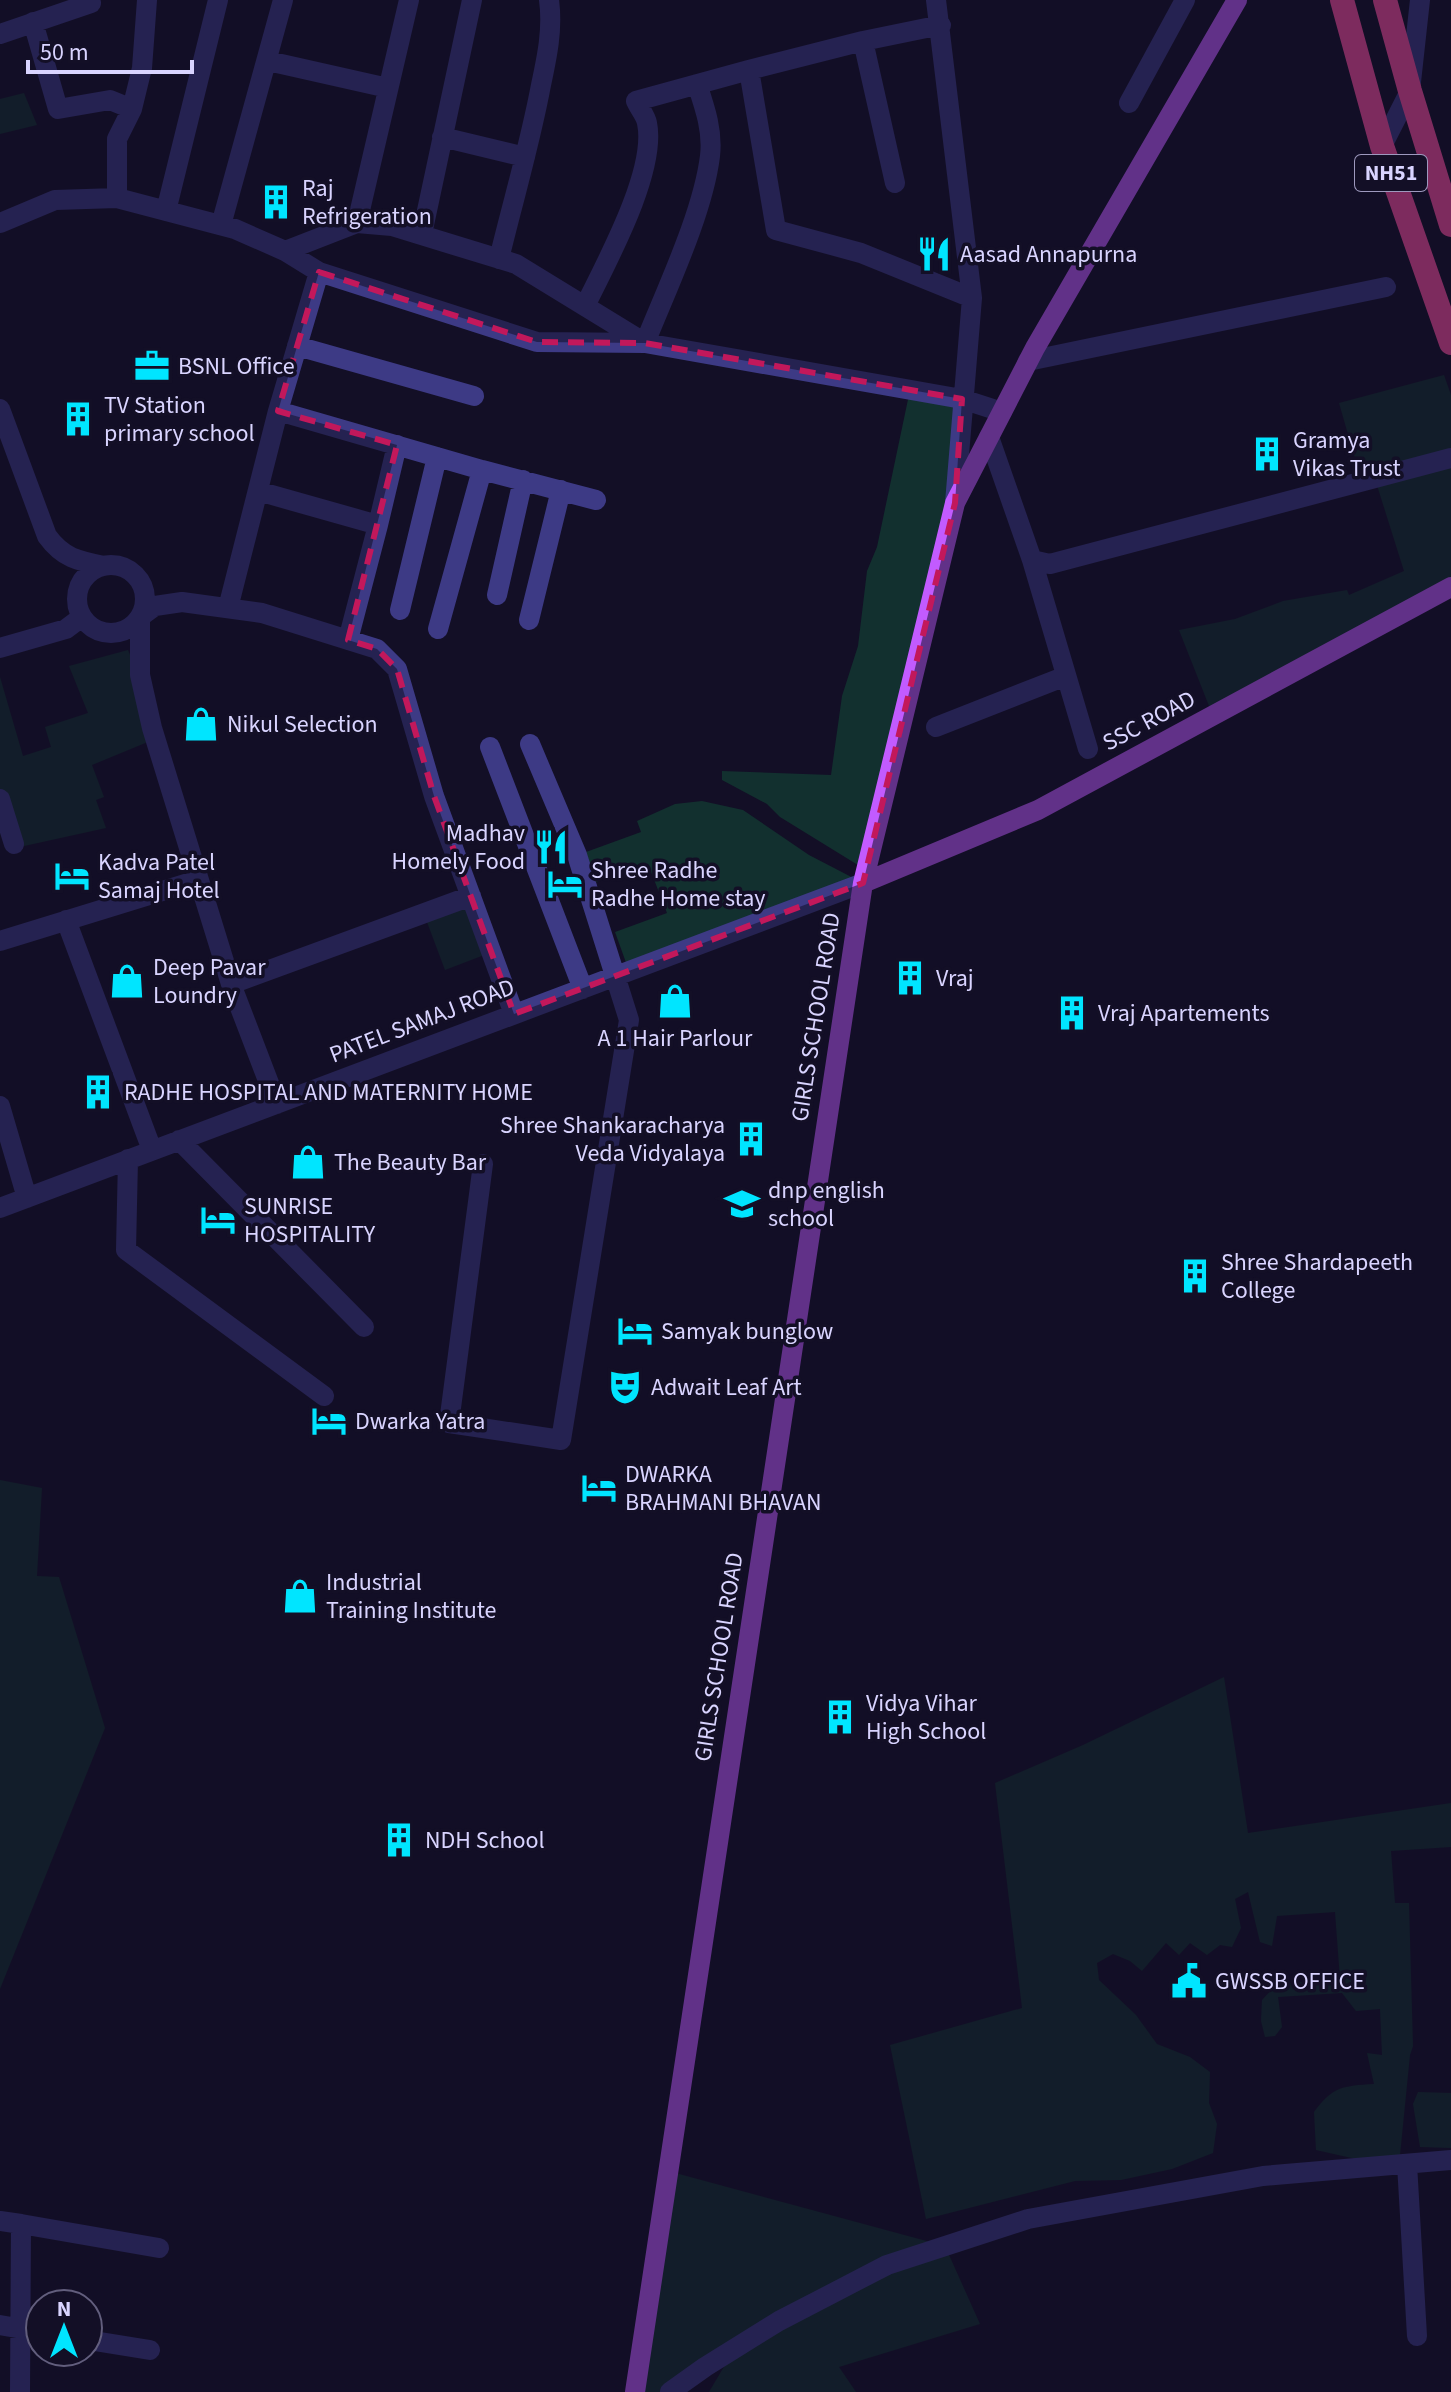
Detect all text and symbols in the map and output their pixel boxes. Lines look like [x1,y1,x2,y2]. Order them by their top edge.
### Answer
scale bar [28,24,192,74]
text: 50 m [40,35,89,70]
road number: NH51 [1355,155,1427,191]
place label: Raj Refrigeration [302,171,432,234]
building icon: Raj Refrigeration [257,183,295,221]
restaurant icon: Aasad Annapurna [915,235,953,273]
place label: Aasad Annapurna [960,237,1137,272]
office icon: BSNL Office [133,347,171,385]
place label: BSNL Office [178,349,295,384]
place label: TV Station primary school [104,388,255,451]
building icon: TV Station primary school [59,400,97,438]
place label: Gramya Vikas Trust [1293,423,1401,486]
building icon: Gramya Vikas Trust [1248,435,1286,473]
street label: SSC ROAD [1096,682,1202,760]
shop icon: Nikul Selection [182,705,220,743]
place label: Nikul Selection [227,707,378,742]
place label: Madhav Homely Food [392,816,525,879]
restaurant icon: Madhav Homely Food [532,828,570,866]
place label: Kadva Patel Samaj Hotel [98,845,220,908]
place label: Shree Radhe Radhe Home stay [591,853,765,916]
hotel icon: Kadva Patel Samaj Hotel [53,857,91,895]
hotel icon: Shree Radhe Radhe Home stay [546,865,584,903]
street label: GIRLS SCHOOL ROAD [782,910,850,1124]
place label: Deep Pavar Loundry [153,950,266,1013]
building icon: Vraj [891,959,929,997]
place label: Vraj [936,961,974,996]
shop icon: Deep Pavar Loundry [108,962,146,1000]
street label: PATEL SAMAJ ROAD [324,970,520,1072]
shop icon: A 1 Hair Parlour [656,982,694,1020]
building icon: Vraj Apartements [1053,994,1091,1032]
place label: Vraj Apartements [1098,996,1269,1031]
place label: A 1 Hair Parlour [598,1021,753,1056]
building icon: RADHE HOSPITAL AND MATERNITY HOME [79,1073,117,1111]
place label: RADHE HOSPITAL AND MATERNITY HOME [124,1075,533,1110]
place label: Shree Shankaracharya Veda Vidyalaya [500,1108,725,1171]
building icon: Shree Shankaracharya Veda Vidyalaya [732,1120,770,1158]
shop icon: The Beauty Bar [289,1143,327,1181]
place label: The Beauty Bar [334,1145,487,1180]
place label: dnp english school [768,1173,885,1236]
school or university icon: dnp english school [723,1185,761,1223]
place label: SUNRISE HOSPITALITY [244,1189,376,1252]
hotel icon: SUNRISE HOSPITALITY [199,1201,237,1239]
place label: Shree Shardapeeth College [1221,1245,1413,1308]
building icon: Shree Shardapeeth College [1176,1257,1214,1295]
hotel icon: Samyak bunglow [616,1312,654,1350]
place label: Samyak bunglow [661,1314,833,1349]
theatre icon: Adwait Leaf Art [606,1368,644,1406]
place label: Adwait Leaf Art [651,1370,802,1405]
hotel icon: Dwarka Yatra [310,1402,348,1440]
place label: Dwarka Yatra [355,1404,485,1439]
place label: DWARKA BRAHMANI BHAVAN [625,1457,822,1520]
hotel icon: DWARKA BRAHMANI BHAVAN [580,1469,618,1507]
street label: GIRLS SCHOOL ROAD [685,1550,753,1764]
place label: Industrial Training Institute [326,1565,496,1628]
shop icon: Industrial Training Institute [281,1577,319,1615]
place label: Vidya Vihar High School [866,1686,986,1749]
building icon: Vidya Vihar High School [821,1698,859,1736]
building icon: NDH School [380,1821,418,1859]
place label: NDH School [425,1823,545,1858]
public building icon: GWSSB OFFICE [1170,1962,1208,2000]
place label: GWSSB OFFICE [1215,1964,1365,1999]
north arrow [24,2288,104,2368]
text: N [57,2293,71,2325]

